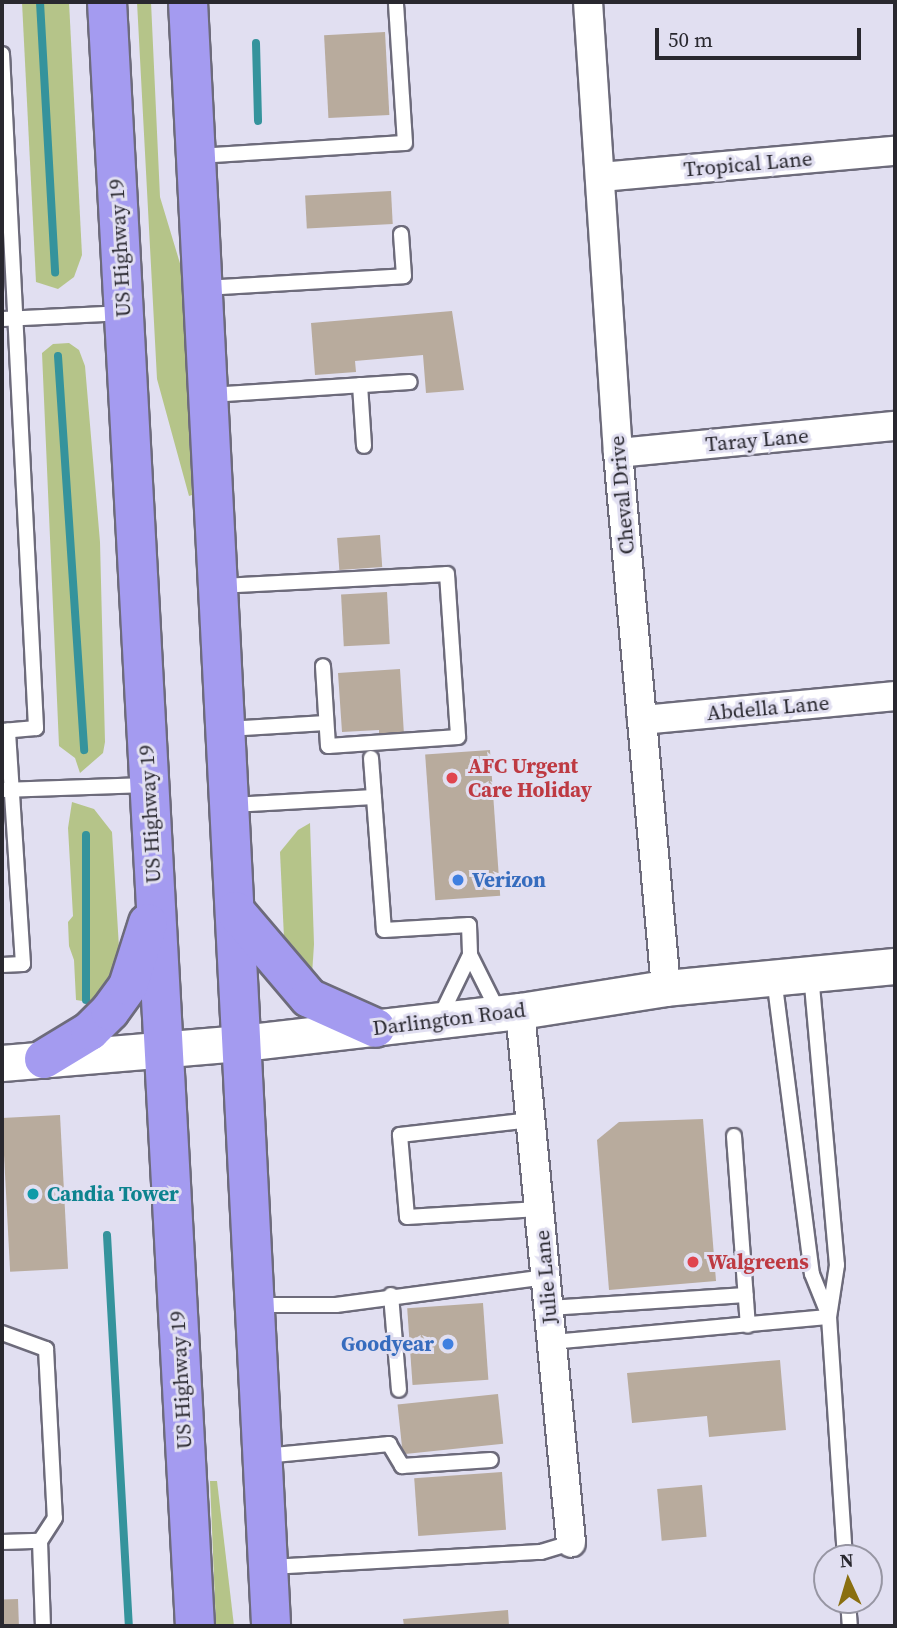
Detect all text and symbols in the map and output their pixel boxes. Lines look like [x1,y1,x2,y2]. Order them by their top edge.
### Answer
scale bar [659,14,866,58]
text: 50 m [668,25,713,54]
street label: Tropical Lane [683,146,813,182]
street label: US Highway 19 [104,178,136,318]
street label: Taray Lane [704,423,810,457]
street label: Cheval Drive [604,435,640,555]
street label: Abdella Lane [706,690,830,726]
street label: US Highway 19 [134,744,166,884]
place label: AFC Urgent Care Holiday [468,753,592,803]
marker: AFC Urgent Care Holiday [442,768,462,788]
place label: Verizon [472,867,546,893]
marker: Verizon [450,872,466,888]
street label: Darlington Road [371,997,527,1041]
place label: Candia Tower [47,1181,179,1207]
marker: Candia Tower [25,1186,41,1202]
street label: Julie Lane [529,1229,563,1325]
place label: Walgreens [707,1249,809,1275]
marker: Walgreens [685,1254,701,1270]
street label: US Highway 19 [165,1310,197,1450]
place label: Goodyear [341,1331,434,1357]
marker: Goodyear [440,1336,456,1352]
north arrow [813,1544,883,1614]
text: N [839,1547,854,1573]

